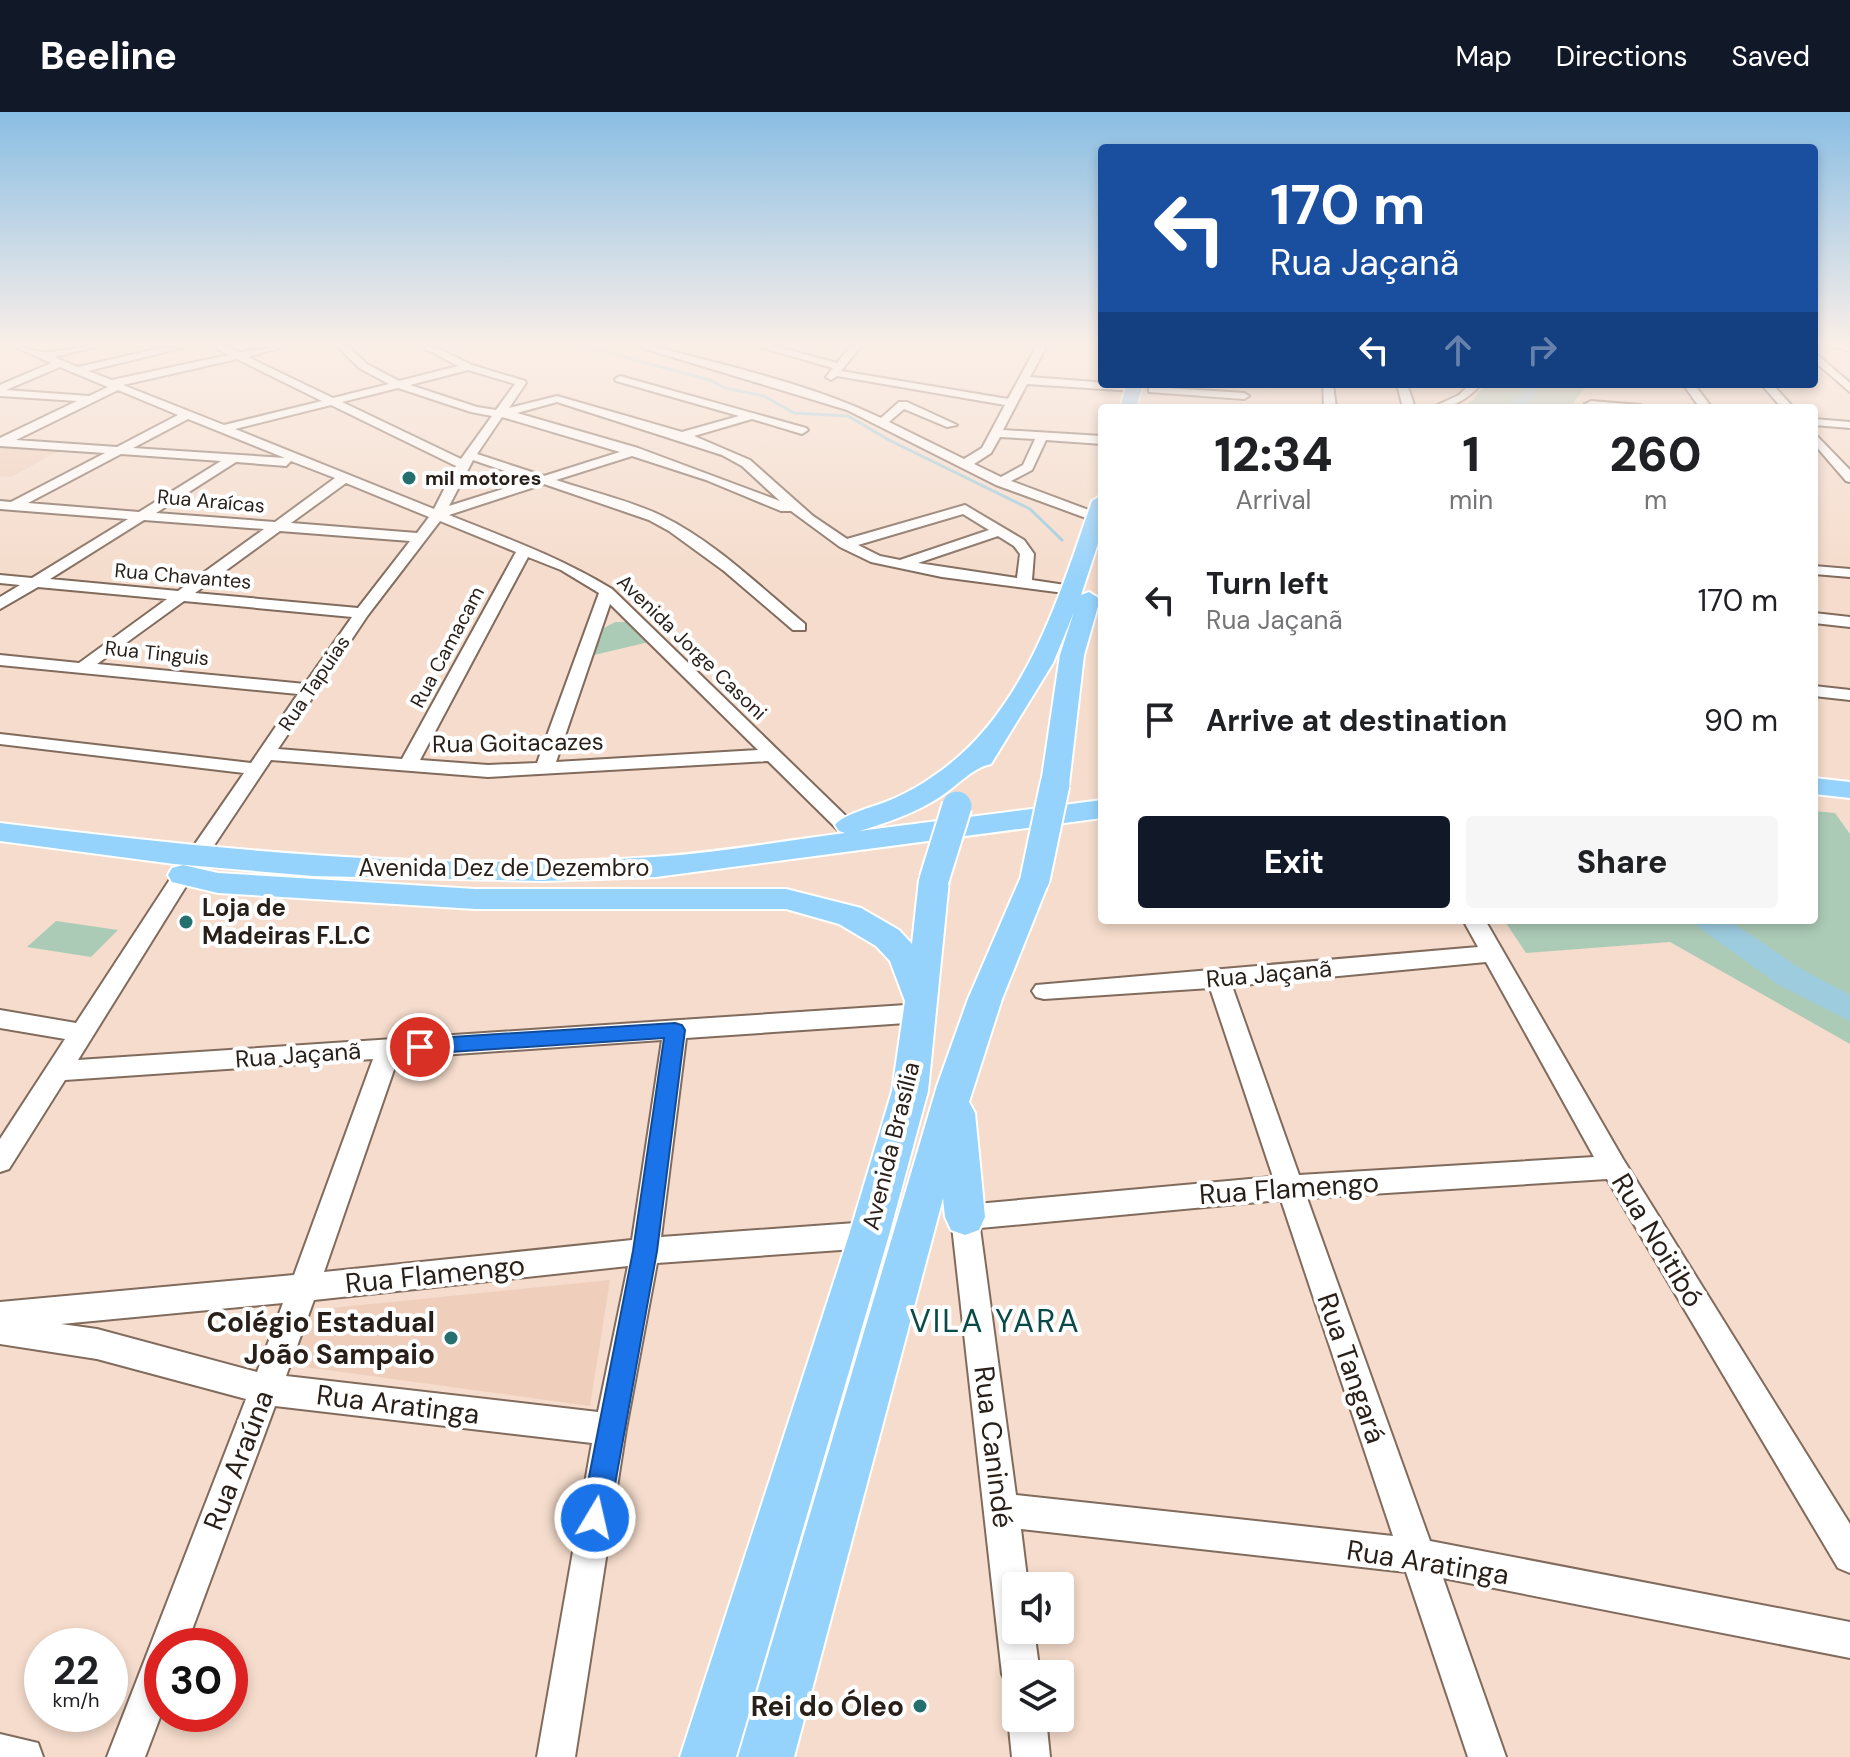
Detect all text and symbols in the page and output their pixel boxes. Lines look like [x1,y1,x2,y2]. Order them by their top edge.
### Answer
text: Beeline [40,31,177,81]
text: Map [1455,38,1512,75]
text: Directions [1556,38,1688,75]
text: Saved [1732,38,1810,75]
text: 170 m [1270,168,1425,241]
icon: left [1138,176,1242,280]
text: Rua Jaçanã [1270,239,1459,286]
icon: left [1352,328,1396,372]
icon: ahead [1436,328,1480,372]
icon: right [1520,328,1564,372]
text: 12:34 [1214,423,1333,486]
text: 1 [1462,423,1480,486]
text: 260 [1610,423,1702,486]
place label: mil motores [425,465,541,491]
marker: mil motores [400,469,418,487]
street label: Rua Araícas [156,483,266,519]
text: Arrival [1236,483,1311,517]
text: min [1449,483,1493,517]
text: m [1644,483,1667,517]
street label: Rua Chavantes [114,557,252,595]
text: Turn left [1206,564,1329,603]
street label: Avenida Jorge Casoni [612,569,772,725]
icon: left [1138,578,1182,622]
text: 170 m [1698,581,1778,620]
street label: Rua Camacam [404,582,490,712]
text: Rua Jaçanã [1206,603,1343,637]
street label: Rua Tapuias [273,630,355,736]
street label: Rua Tinguis [104,635,210,671]
icon: arrive [1138,698,1182,742]
text: Arrive at destination [1206,701,1507,740]
text: 90 m [1704,701,1778,740]
street label: Rua Goitacazes [432,726,604,759]
button: Exit [1138,816,1450,908]
button: Share [1466,816,1778,908]
street label: Avenida Dez de Dezembro [359,852,649,883]
place label: Loja de Madeiras F.L.C [202,892,371,951]
marker: Loja de Madeiras F.L.C [177,913,195,931]
street label: Rua Jaçanã [1205,953,1333,994]
pin [386,1013,454,1081]
icon: arrive [398,1025,442,1069]
street label: Rua Jaçanã [234,1035,362,1074]
street label: Avenida Brasília [855,1058,926,1233]
street label: Rua Flamengo [1198,1164,1380,1213]
street label: Rua Noitibó [1603,1167,1712,1314]
street label: Rua Flamengo [343,1247,527,1302]
street label: Rua Tangará [1309,1288,1395,1448]
district label: VILA YARA [909,1300,1081,1342]
place label: Colégio Estadual João Sampaio [206,1304,435,1373]
marker: Colégio Estadual João Sampaio [442,1329,460,1347]
street label: Rua Canindé [965,1364,1022,1530]
street label: Rua Aratinga [314,1376,481,1433]
street label: Rua Araúna [195,1385,282,1535]
position arrow [553,1476,637,1560]
street label: Rua Aratinga [1344,1531,1512,1594]
map controls [1002,1572,1074,1732]
button: sound [1002,1572,1074,1644]
speed limit sign: 30 [144,1628,248,1732]
text: 22 [53,1644,99,1696]
button: layers [1002,1660,1074,1732]
text: km/h [52,1687,100,1713]
place label: Rei do Óleo [751,1688,904,1725]
marker: Rei do Óleo [911,1697,929,1715]

